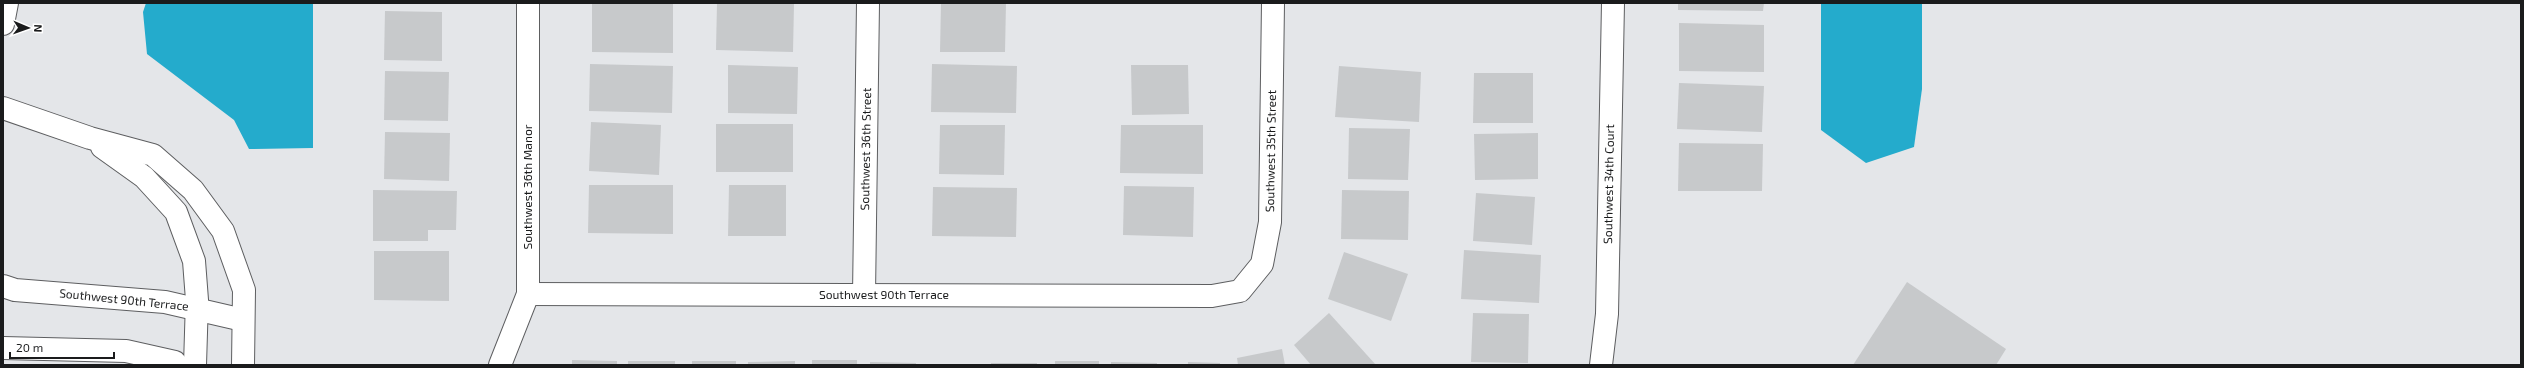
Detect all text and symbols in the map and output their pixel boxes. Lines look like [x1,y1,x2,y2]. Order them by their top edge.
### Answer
north arrow [8,8,48,48]
text: N [32,24,45,33]
street label: Southwest 36th Street [857,87,873,210]
street label: Southwest 35th Street [1262,89,1278,212]
street label: Southwest 36th Manor [520,124,534,250]
street label: Southwest 34th Court [1600,124,1616,244]
street label: Southwest 90th Terrace [59,285,190,313]
street label: Southwest 90th Terrace [819,287,949,301]
scale bar [10,334,114,360]
text: 20 m [16,340,43,354]

